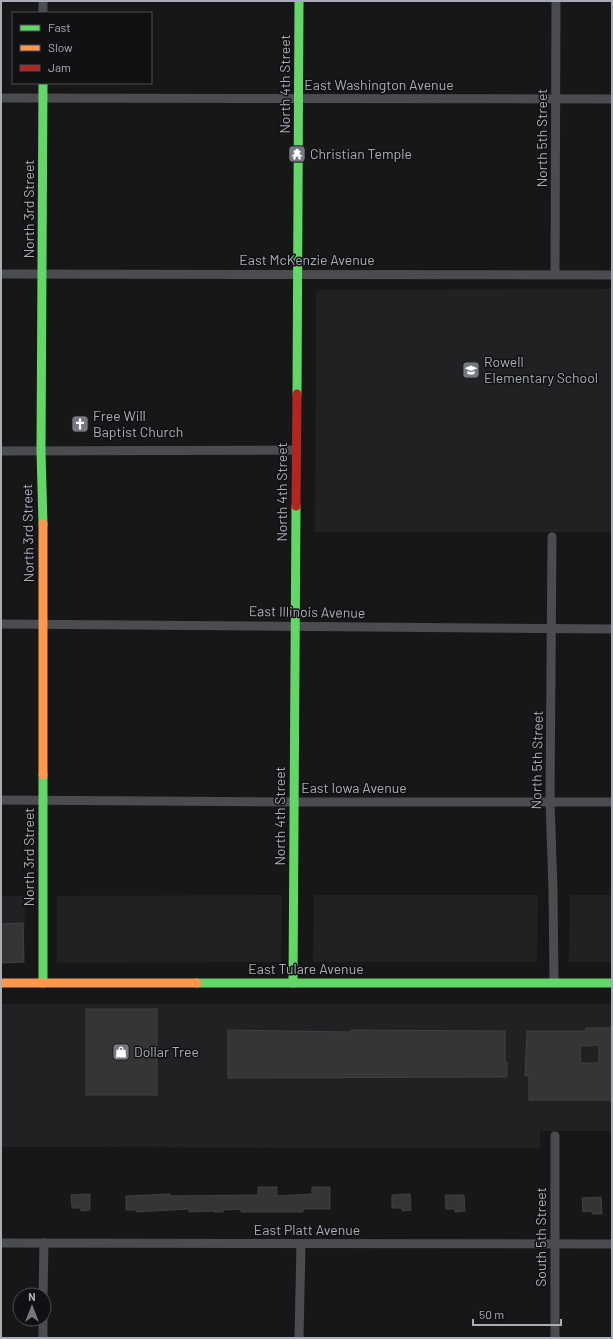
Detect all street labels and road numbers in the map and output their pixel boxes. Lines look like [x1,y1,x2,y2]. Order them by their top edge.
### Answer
street label: North 4th Street [276,34,293,134]
street label: East Washington Avenue [304,76,454,93]
street label: North 5th Street [533,89,550,187]
street label: North 3rd Street [20,160,37,258]
street label: East McKenzie Avenue [239,251,375,268]
street label: North 4th Street [273,442,290,542]
street label: North 3rd Street [18,484,37,583]
street label: East Illinois Avenue [249,602,365,621]
street label: North 5th Street [527,711,546,809]
street label: North 4th Street [271,766,288,866]
street label: East Iowa Avenue [301,779,407,796]
street label: North 3rd Street [20,808,37,906]
street label: East Tulare Avenue [248,960,364,977]
street label: South 5th Street [532,1187,549,1287]
street label: East Platt Avenue [254,1221,360,1238]

